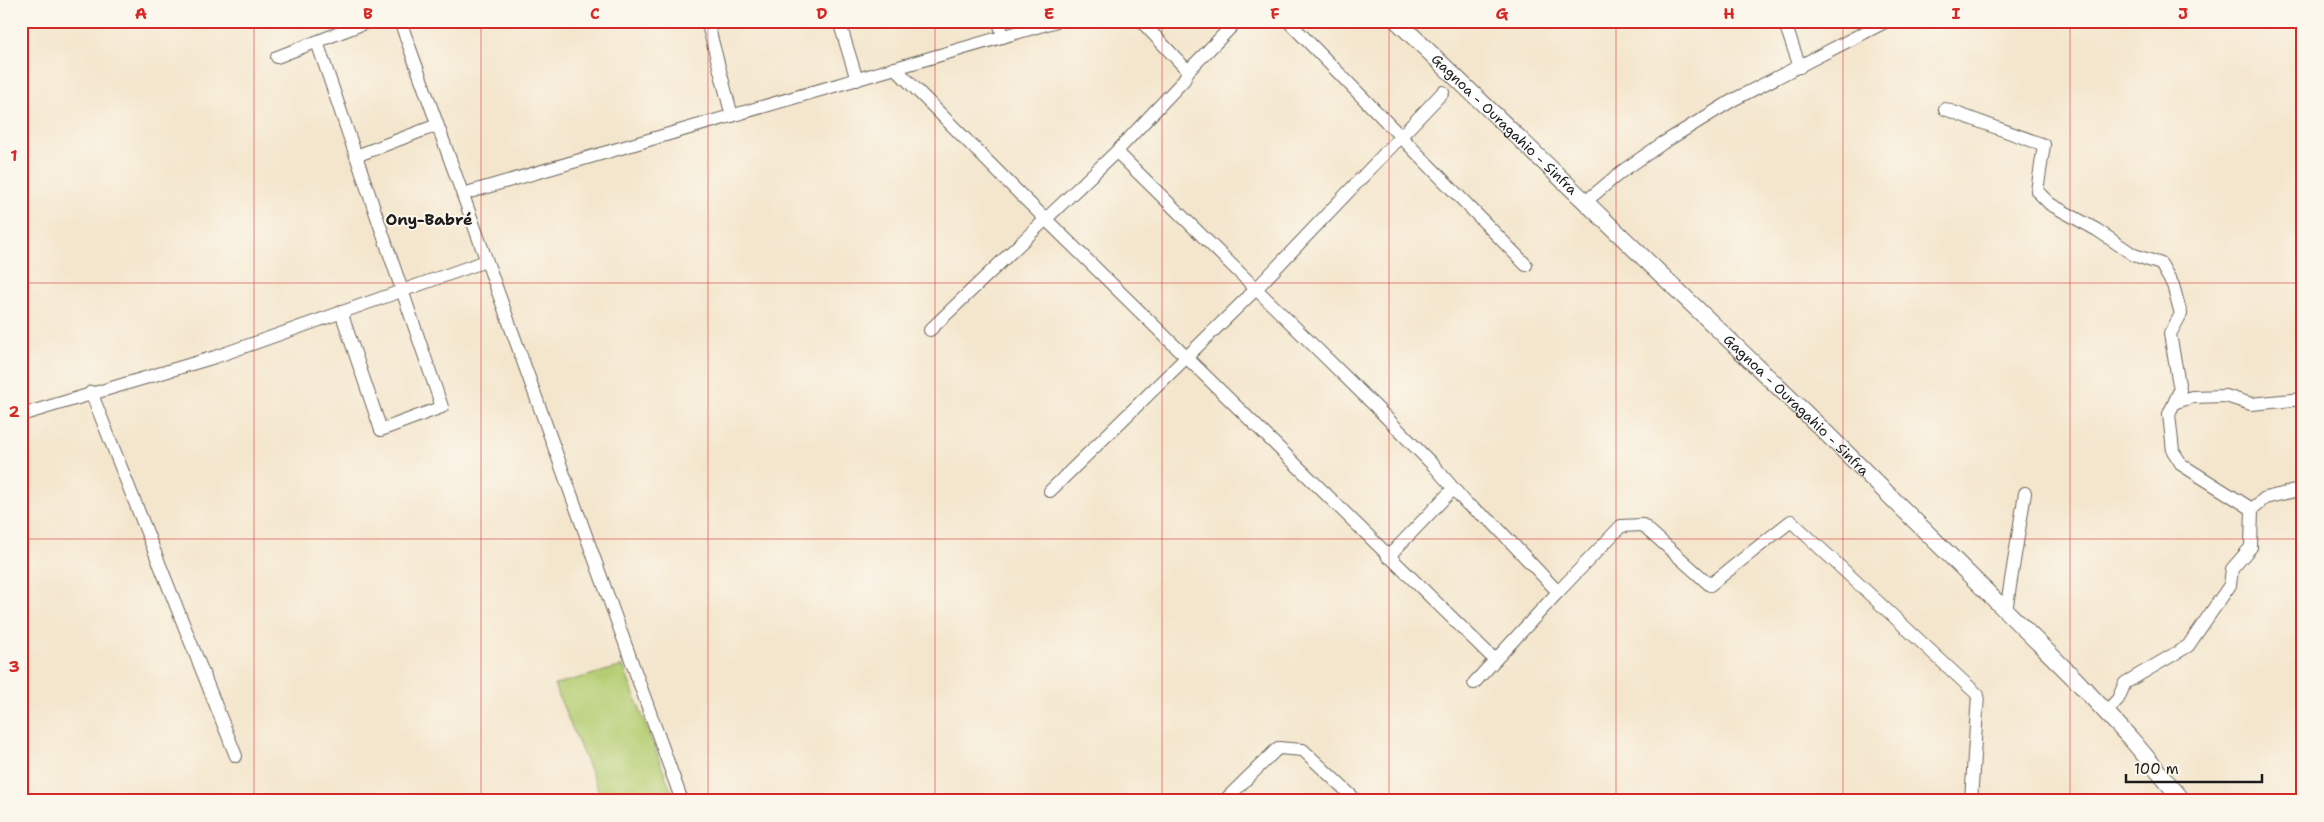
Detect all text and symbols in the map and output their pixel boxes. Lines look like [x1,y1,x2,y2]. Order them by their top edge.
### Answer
text: A [135,3,147,24]
text: B [363,3,373,24]
text: C [590,3,600,24]
text: D [816,3,828,24]
text: E [1044,3,1054,24]
text: F [1270,3,1280,24]
text: G [1496,3,1509,24]
text: H [1723,3,1735,24]
text: I [1952,3,1961,24]
text: J [2178,3,2188,24]
street label: Gagnoa - Ouragahio - Sinfra [1428,50,1582,199]
text: 1 [10,145,18,166]
district label: Ony-Babré [385,209,473,230]
street label: Gagnoa - Ouragahio - Sinfra [1720,330,1873,480]
text: 2 [8,401,20,422]
text: 3 [8,656,20,677]
scale bar [2126,752,2263,784]
text: 100 m [2134,759,2179,779]

